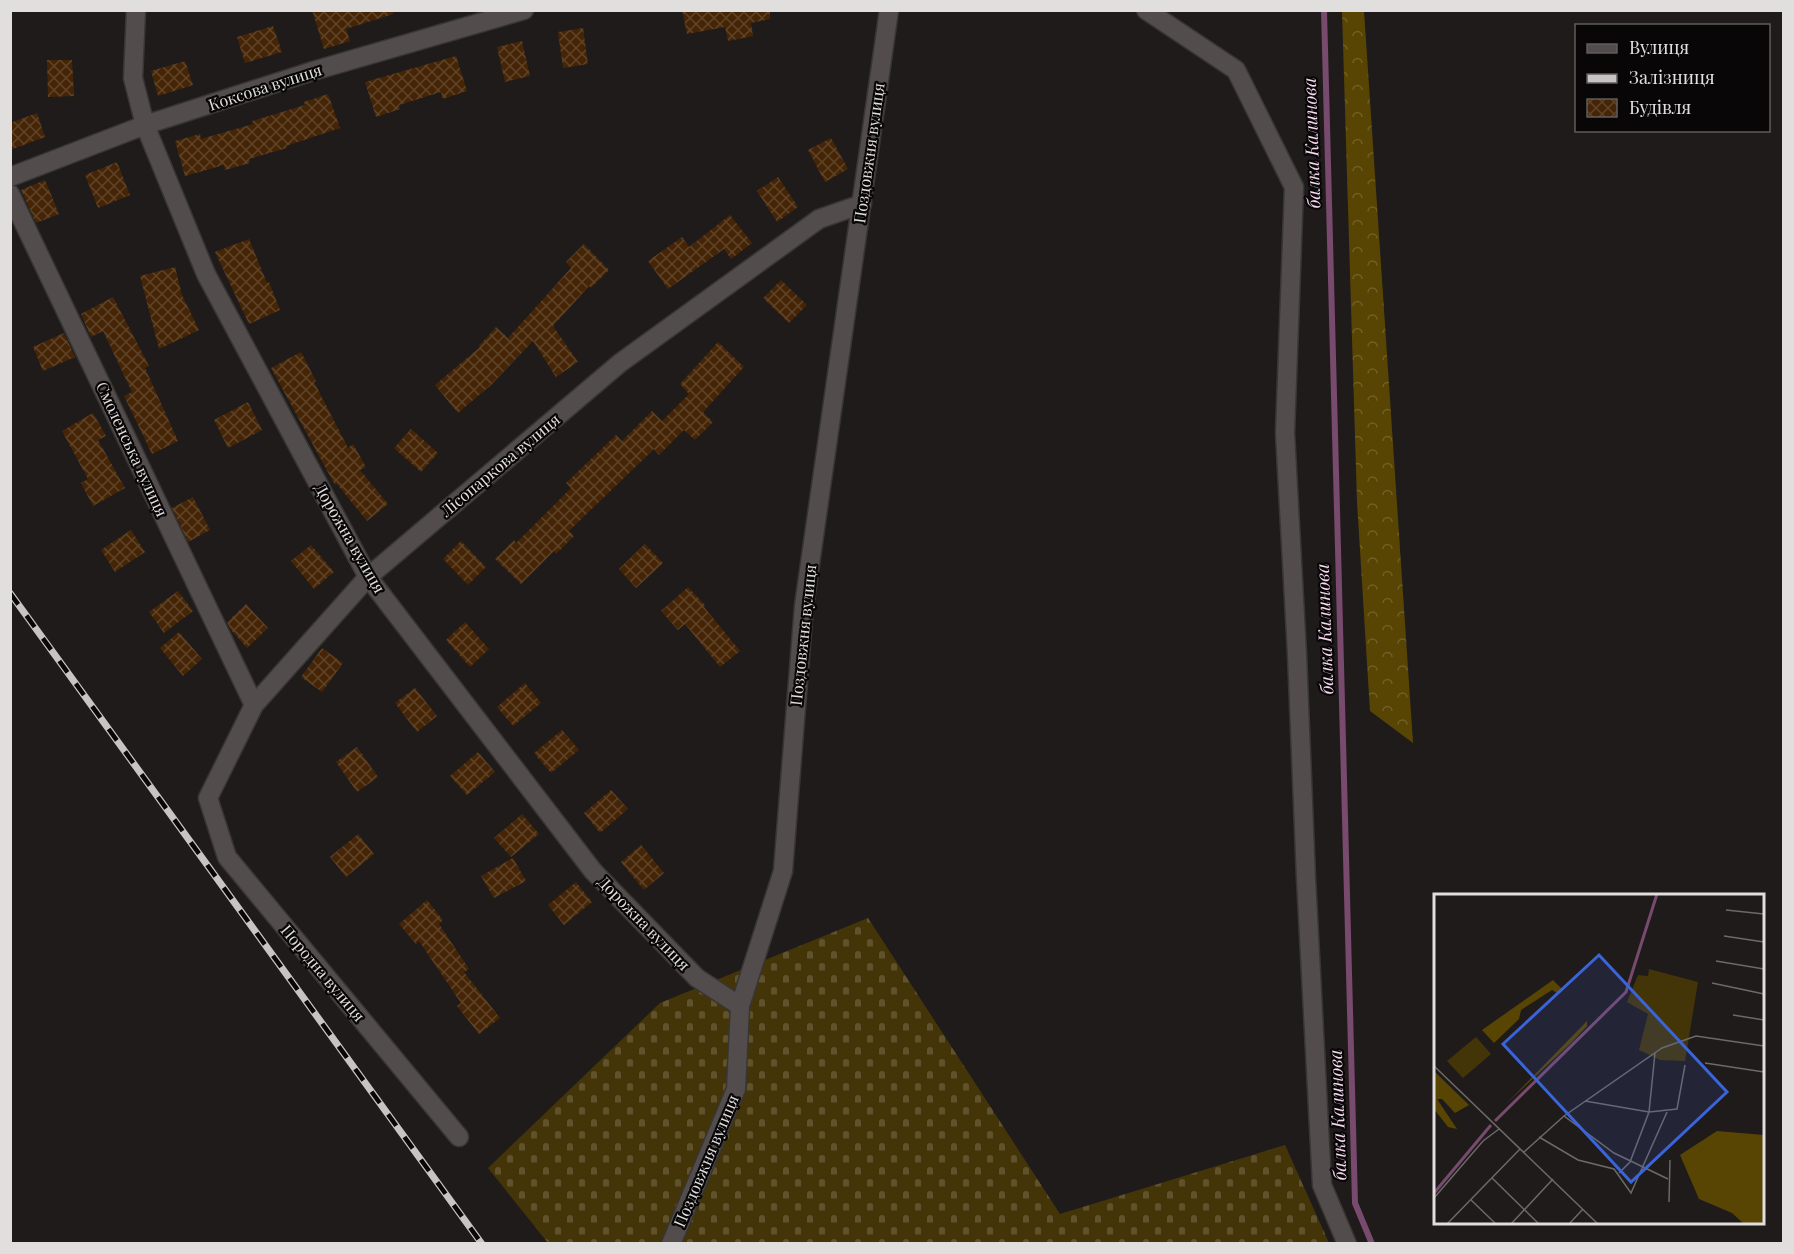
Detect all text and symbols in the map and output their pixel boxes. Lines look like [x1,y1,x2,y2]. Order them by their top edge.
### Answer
legend [1575,24,1770,132]
text: Вулиця [1629,35,1690,59]
street label: Коксова вулиця [206,58,325,115]
text: Залізниця [1629,65,1715,89]
water label: балка Калинова [1297,77,1325,209]
street label: Поздовжня вулиця [848,81,889,225]
text: Будівля [1629,95,1692,119]
street label: Смоленська вулиця [92,378,173,520]
street label: Лісопаркова вулиця [435,408,564,522]
street label: Дорожна вулиця [310,479,391,597]
street label: Поздовжня вулиця [785,563,820,707]
water label: балка Калинова [1310,563,1338,695]
street label: Дорожна вулиця [594,871,695,975]
inset map [1434,894,1764,1224]
street label: Породна вулиця [277,920,370,1026]
water label: балка Калинова [1323,1049,1351,1181]
street label: Поздовжня вулиця [668,1091,743,1230]

